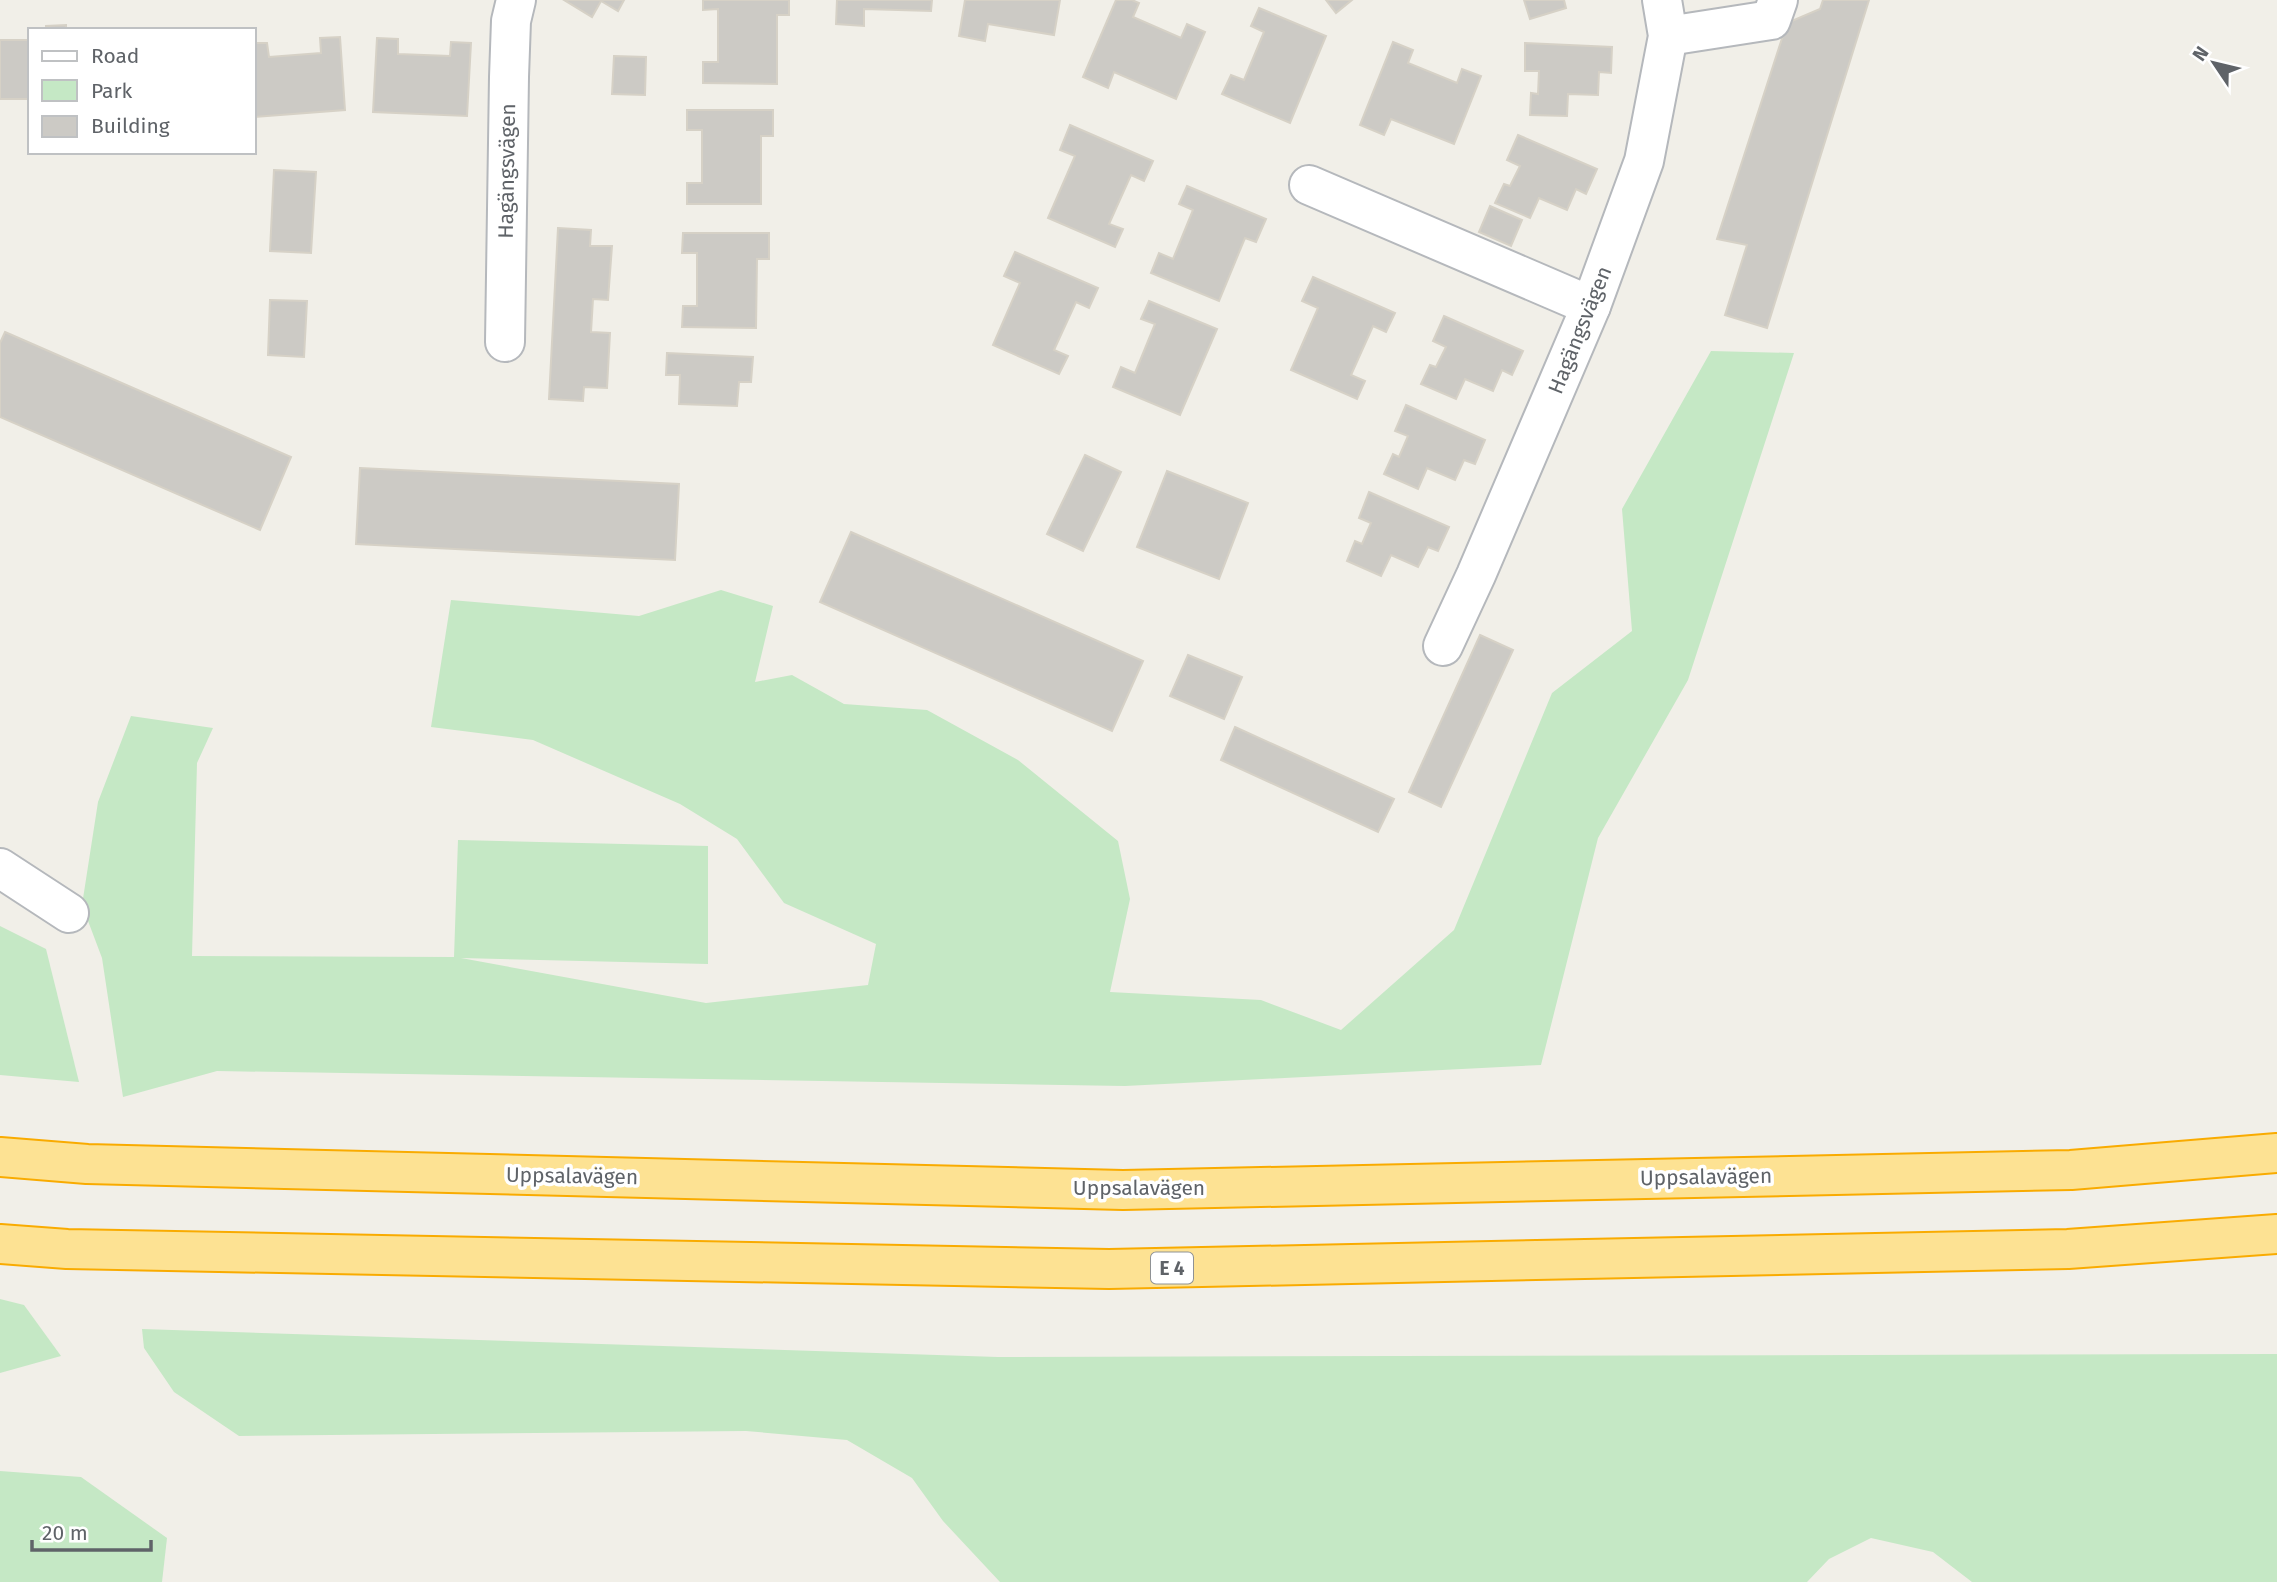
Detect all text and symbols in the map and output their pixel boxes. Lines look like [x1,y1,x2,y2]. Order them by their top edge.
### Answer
legend [28,28,256,154]
north arrow [2179,28,2249,98]
text: N [2187,42,2214,65]
text: Road [91,43,139,69]
text: Park [91,78,133,104]
street label: Hagängsvägen [493,103,521,239]
text: Building [91,113,170,139]
street label: Hagängsvägen [1543,262,1617,398]
street label: Uppsalavägen [506,1162,638,1190]
street label: Uppsalavägen [1640,1163,1772,1191]
street label: Uppsalavägen [1073,1175,1205,1201]
road number: E 4 [1151,1252,1193,1284]
scale bar [32,1508,150,1552]
text: 20 m [42,1520,88,1546]

